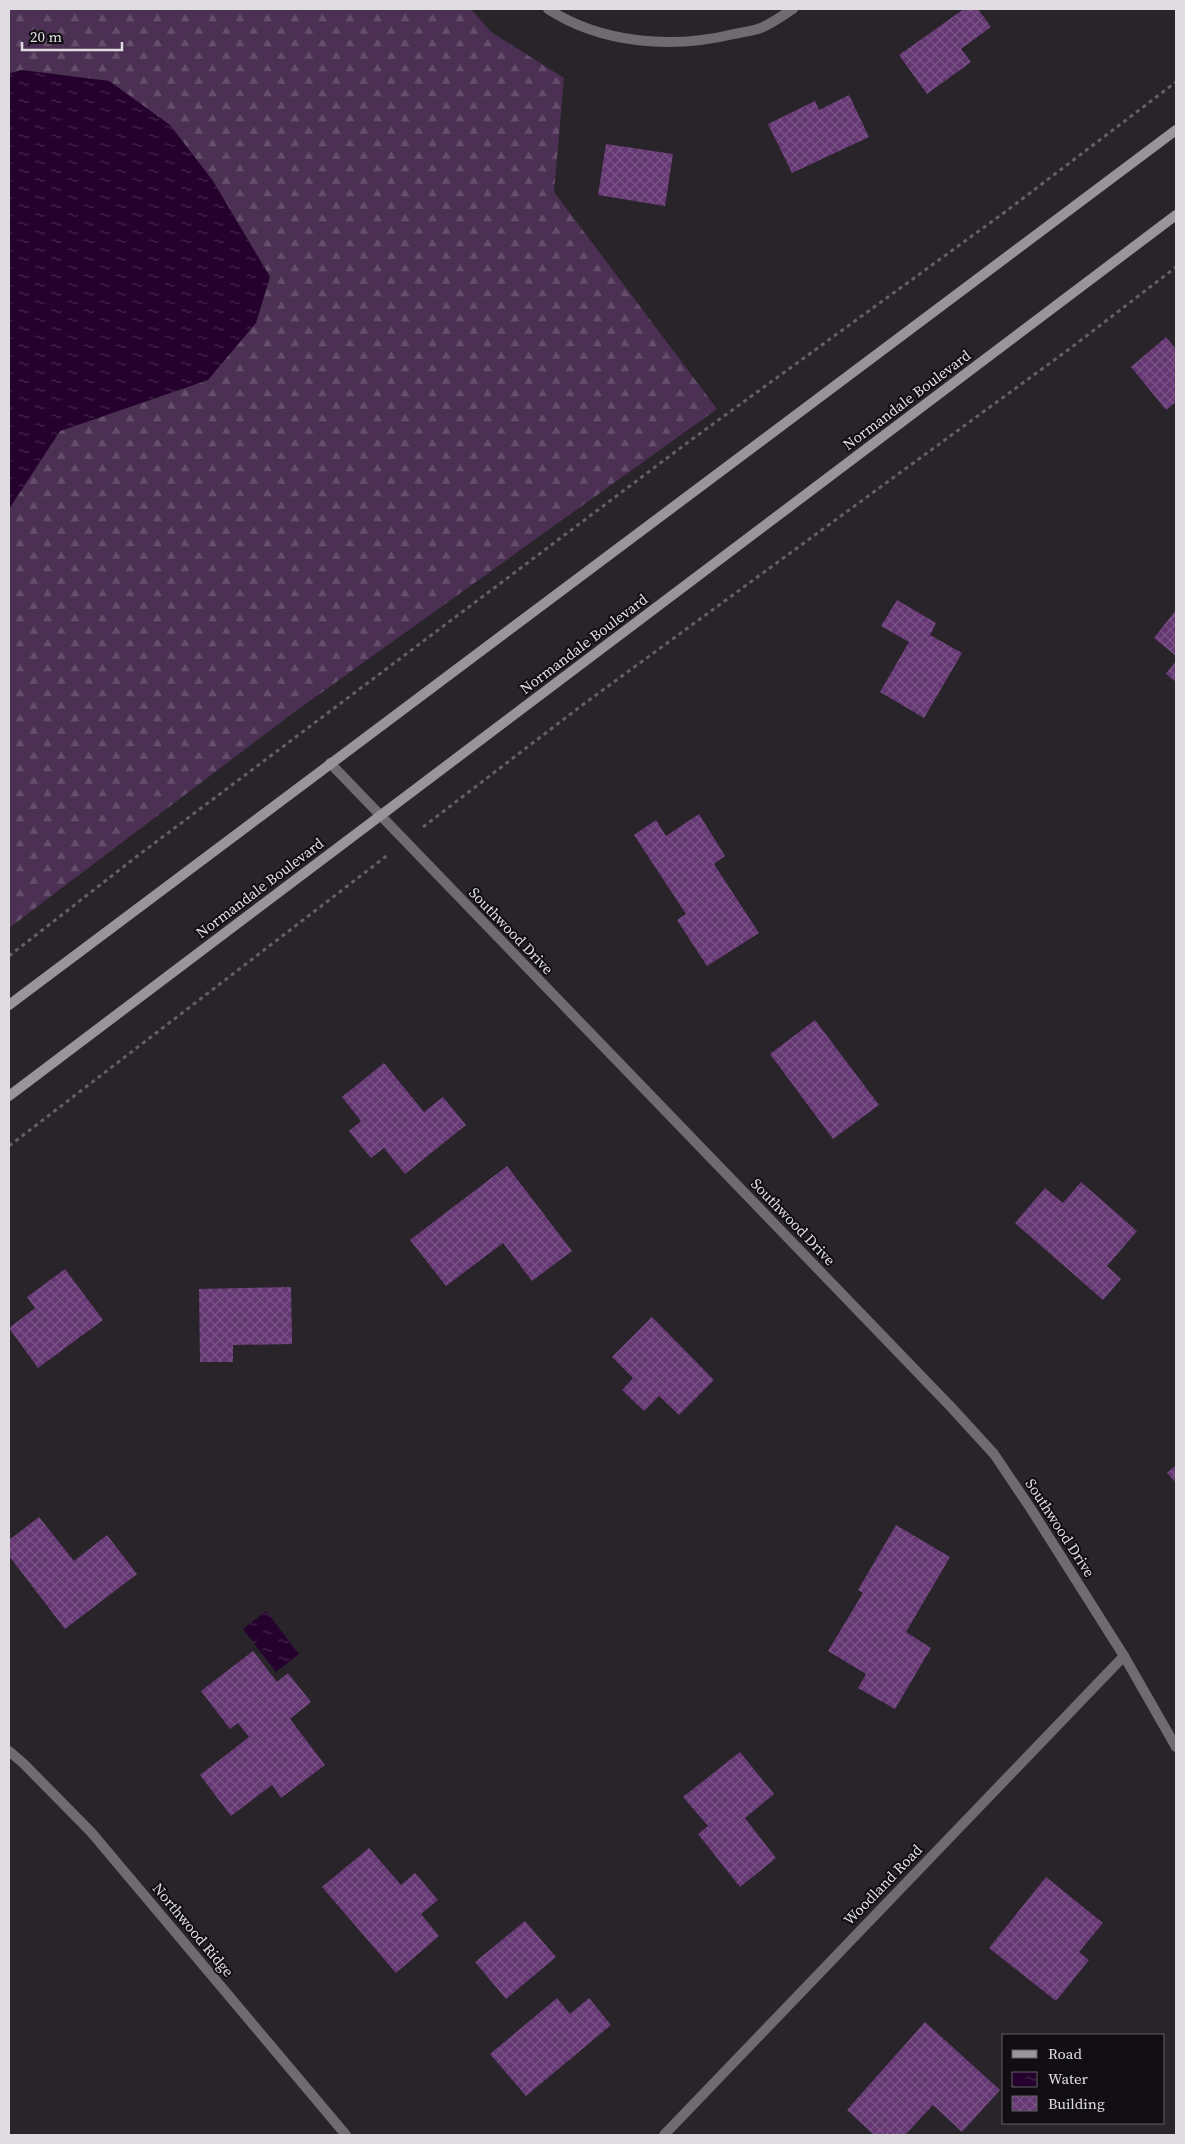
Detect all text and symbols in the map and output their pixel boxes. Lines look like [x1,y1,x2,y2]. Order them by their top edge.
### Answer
scale bar [22,20,122,52]
text: 20 m [30,26,62,47]
street label: Normandale Boulevard [838,344,975,455]
street label: Normandale Boulevard [515,588,652,699]
street label: Normandale Boulevard [191,832,328,943]
street label: Southwood Drive [464,882,559,979]
street label: Southwood Drive [746,1173,841,1270]
street label: Southwood Drive [1021,1474,1100,1581]
street label: Woodland Road [839,1839,927,1930]
street label: Northwood Ridge [148,1878,239,1981]
legend [1002,2034,1165,2124]
text: Road [1048,2043,1082,2064]
text: Water [1048,2068,1089,2089]
text: Building [1048,2093,1105,2114]

